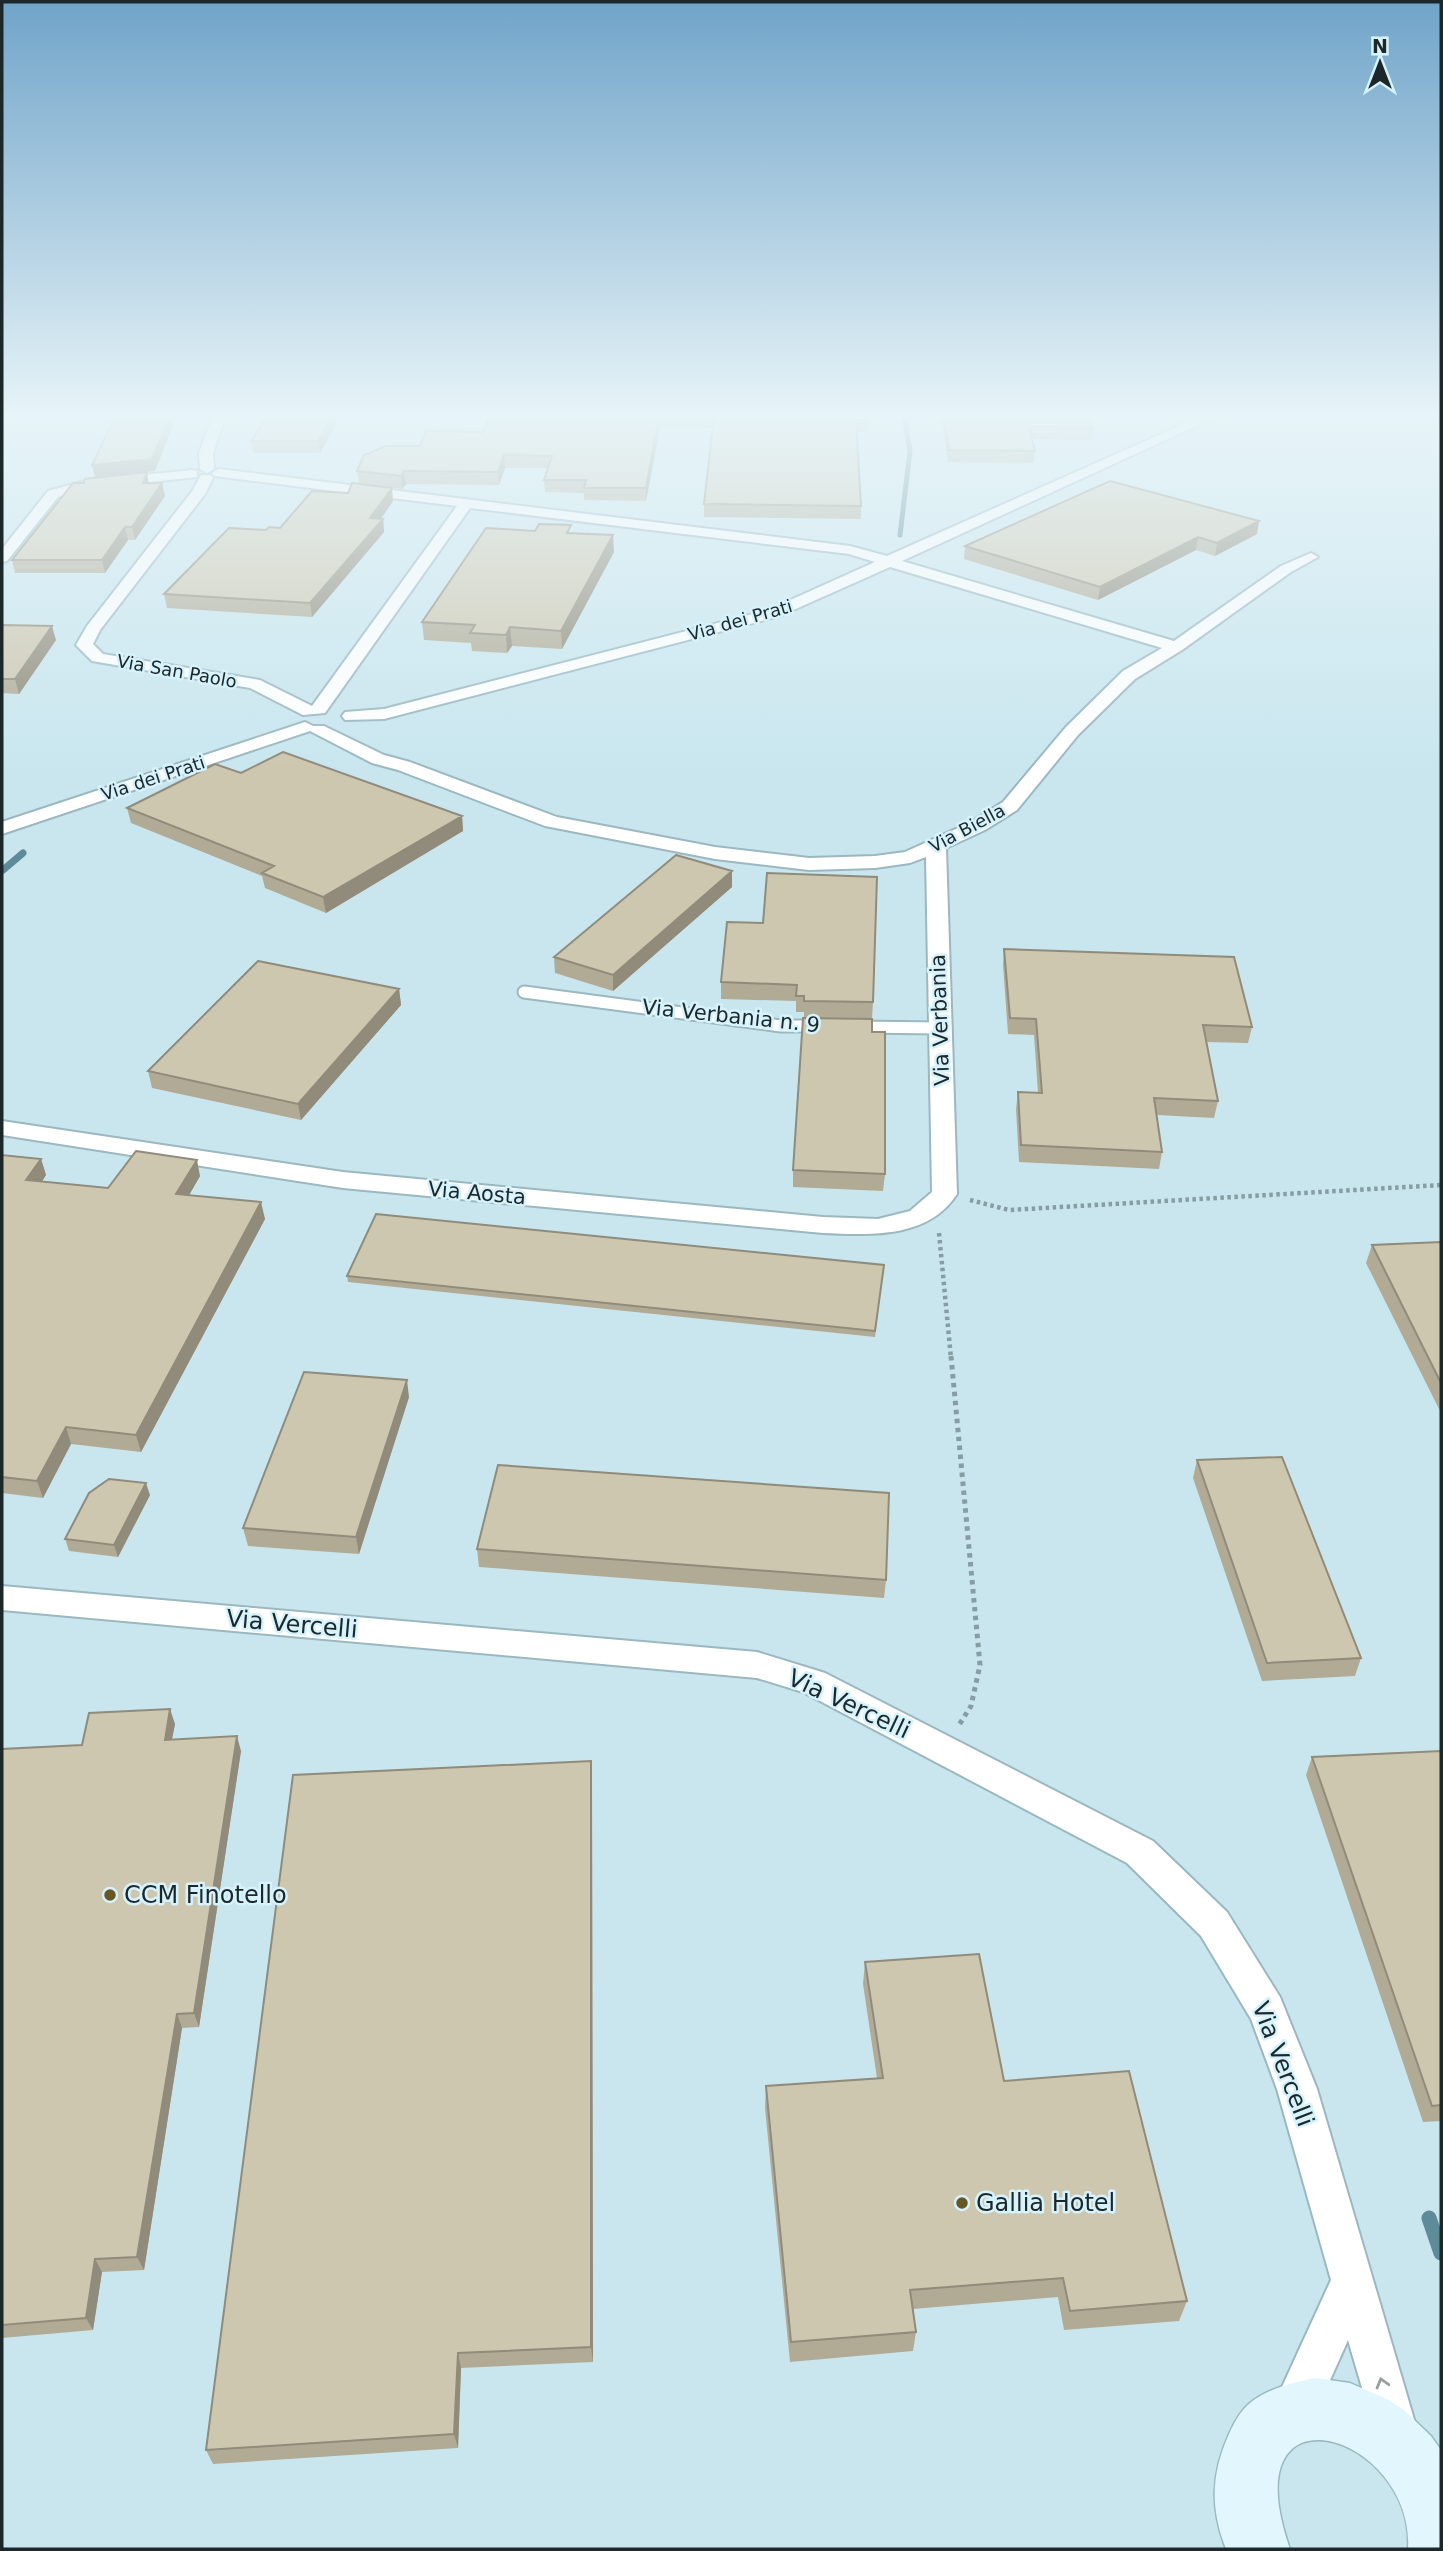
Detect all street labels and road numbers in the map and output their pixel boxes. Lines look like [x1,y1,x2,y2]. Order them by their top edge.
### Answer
street label: Via dei Prati [685,595,795,645]
street label: Via San Paolo [115,650,239,692]
street label: Via dei Prati [98,751,208,805]
street label: Via Biella [925,799,1009,857]
street label: Via Verbania [926,954,954,1086]
street label: Via Verbania n. 9 [641,995,821,1037]
street label: Via Aosta [427,1177,527,1209]
street label: Via Vercelli [225,1604,359,1644]
street label: Via Vercelli [783,1664,915,1744]
street label: Via Vercelli [1246,1998,1320,2130]

